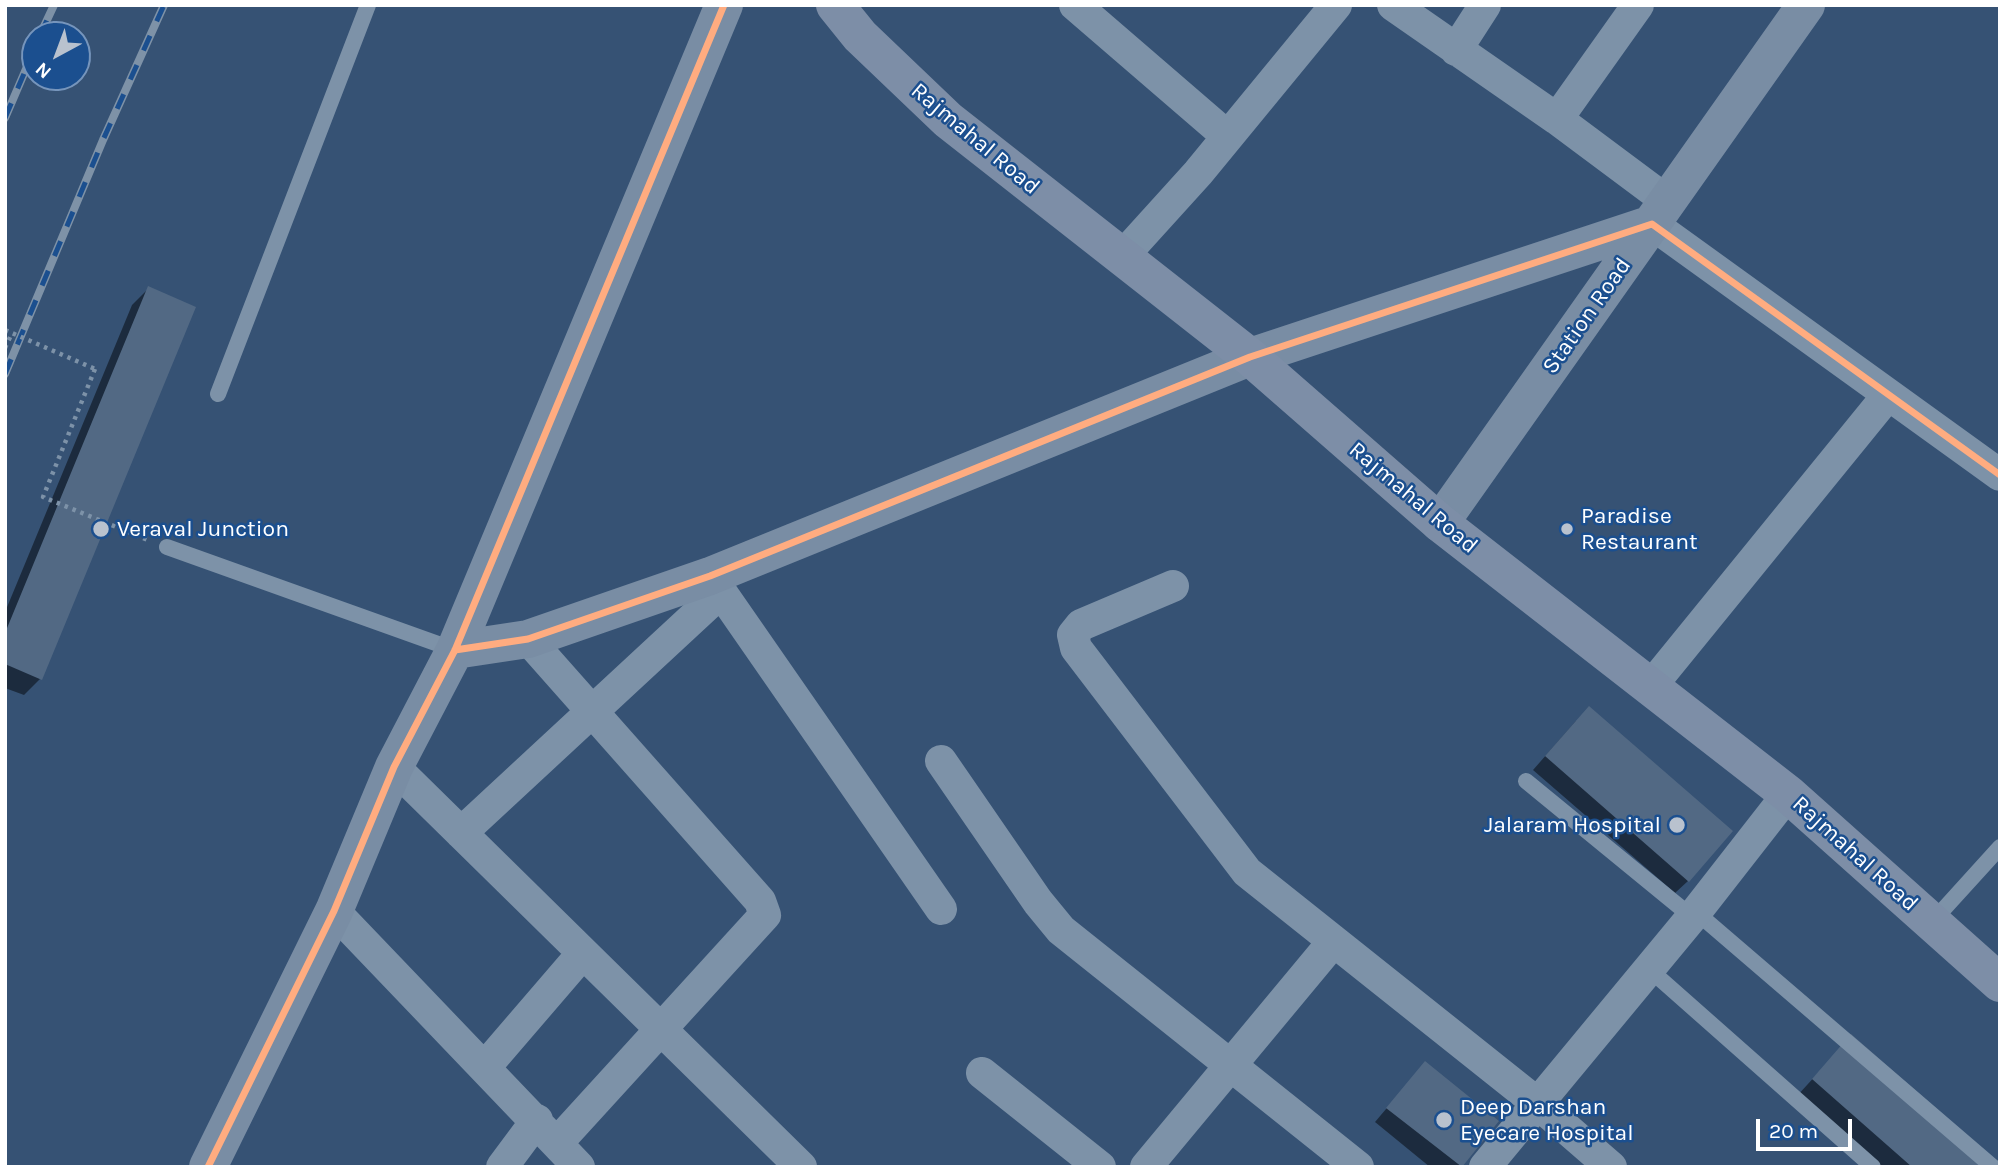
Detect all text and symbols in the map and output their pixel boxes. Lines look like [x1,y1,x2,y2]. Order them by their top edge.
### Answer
north arrow [21,21,91,91]
text: N [31,58,56,83]
street label: Rajmahal Road [905,77,1045,201]
street label: Station Road [1537,253,1637,379]
street label: Rajmahal Road [1343,436,1483,560]
place label: Paradise Restaurant [1581,502,1698,556]
place label: Veraval Junction [117,515,289,543]
marker: Veraval Junction [91,519,111,539]
marker: Paradise Restaurant [1559,521,1575,537]
street label: Rajmahal Road [1786,790,1924,918]
place label: Jalaram Hospital [1484,811,1661,839]
marker: Jalaram Hospital [1667,815,1687,835]
place label: Deep Darshan Eyecare Hospital [1460,1093,1634,1147]
scale bar [1760,1106,1856,1150]
marker: Deep Darshan Eyecare Hospital [1434,1110,1454,1130]
text: 20 m [1769,1119,1818,1143]

